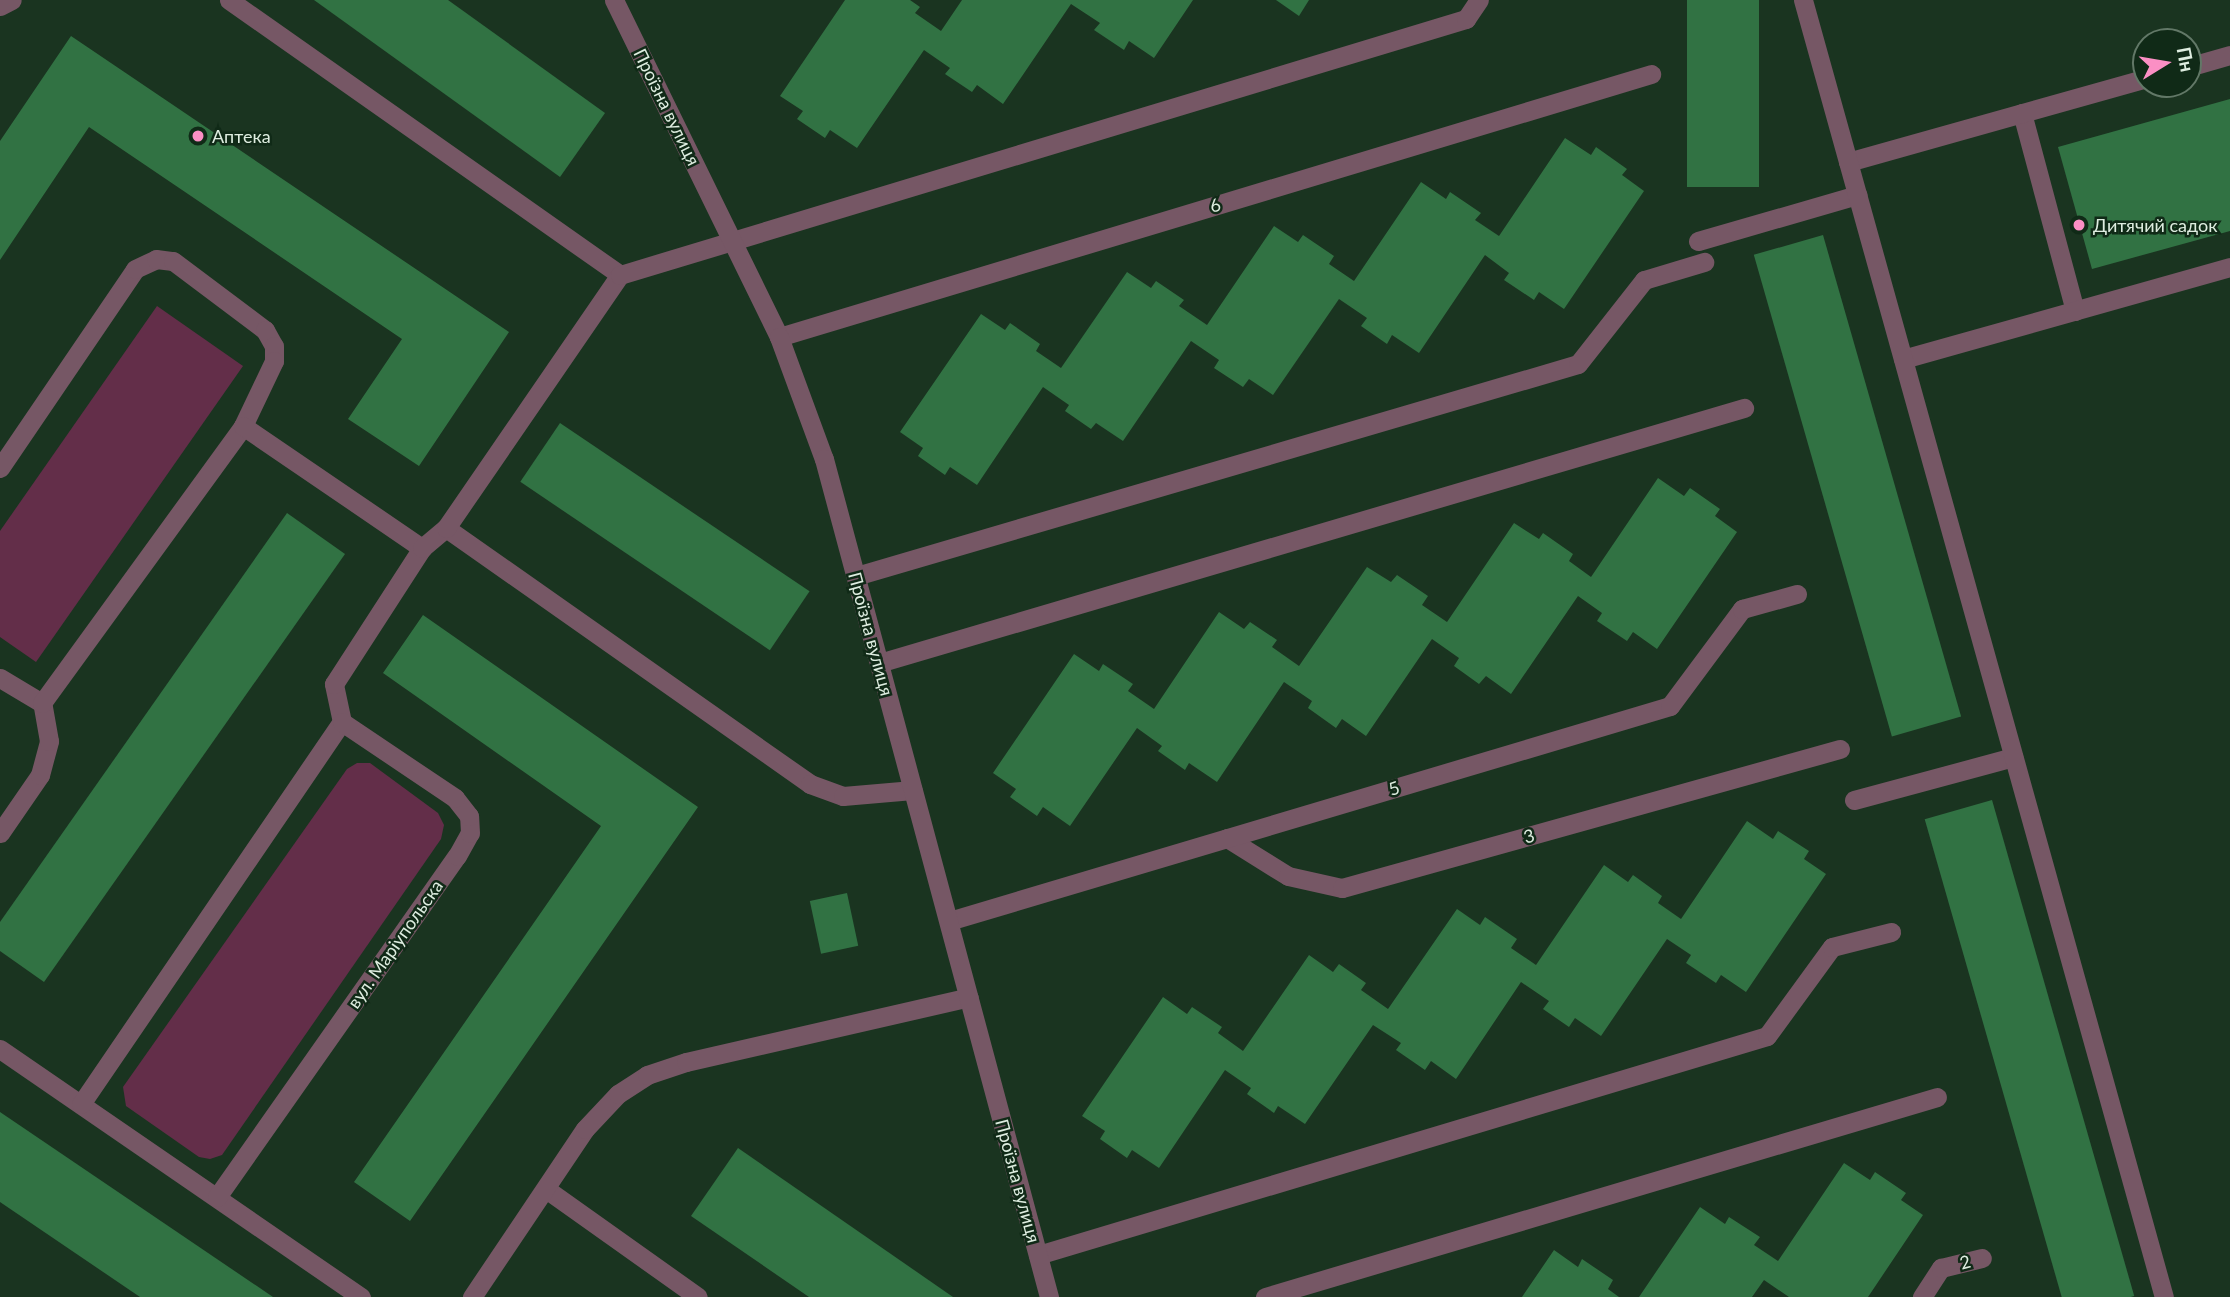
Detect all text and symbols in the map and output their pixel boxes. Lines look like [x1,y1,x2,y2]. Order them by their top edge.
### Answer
north arrow [2132,28,2202,98]
street label: Проїзна вулиця [629,45,705,169]
text: Пн [2172,45,2200,74]
place label: Аптека [212,125,271,147]
marker: Аптека [190,128,206,144]
street label: 6 [1207,193,1223,217]
place label: Дитячий садок [2093,214,2218,236]
marker: Дитячий садок [2071,217,2087,233]
street label: Проїзна вулиця [844,570,898,698]
street label: 5 [1386,776,1402,800]
street label: 3 [1521,824,1537,848]
street label: вул. Маріупольска [343,876,447,1012]
street label: Проїзна вулиця [991,1117,1045,1245]
street label: 2 [1957,1250,1973,1274]

